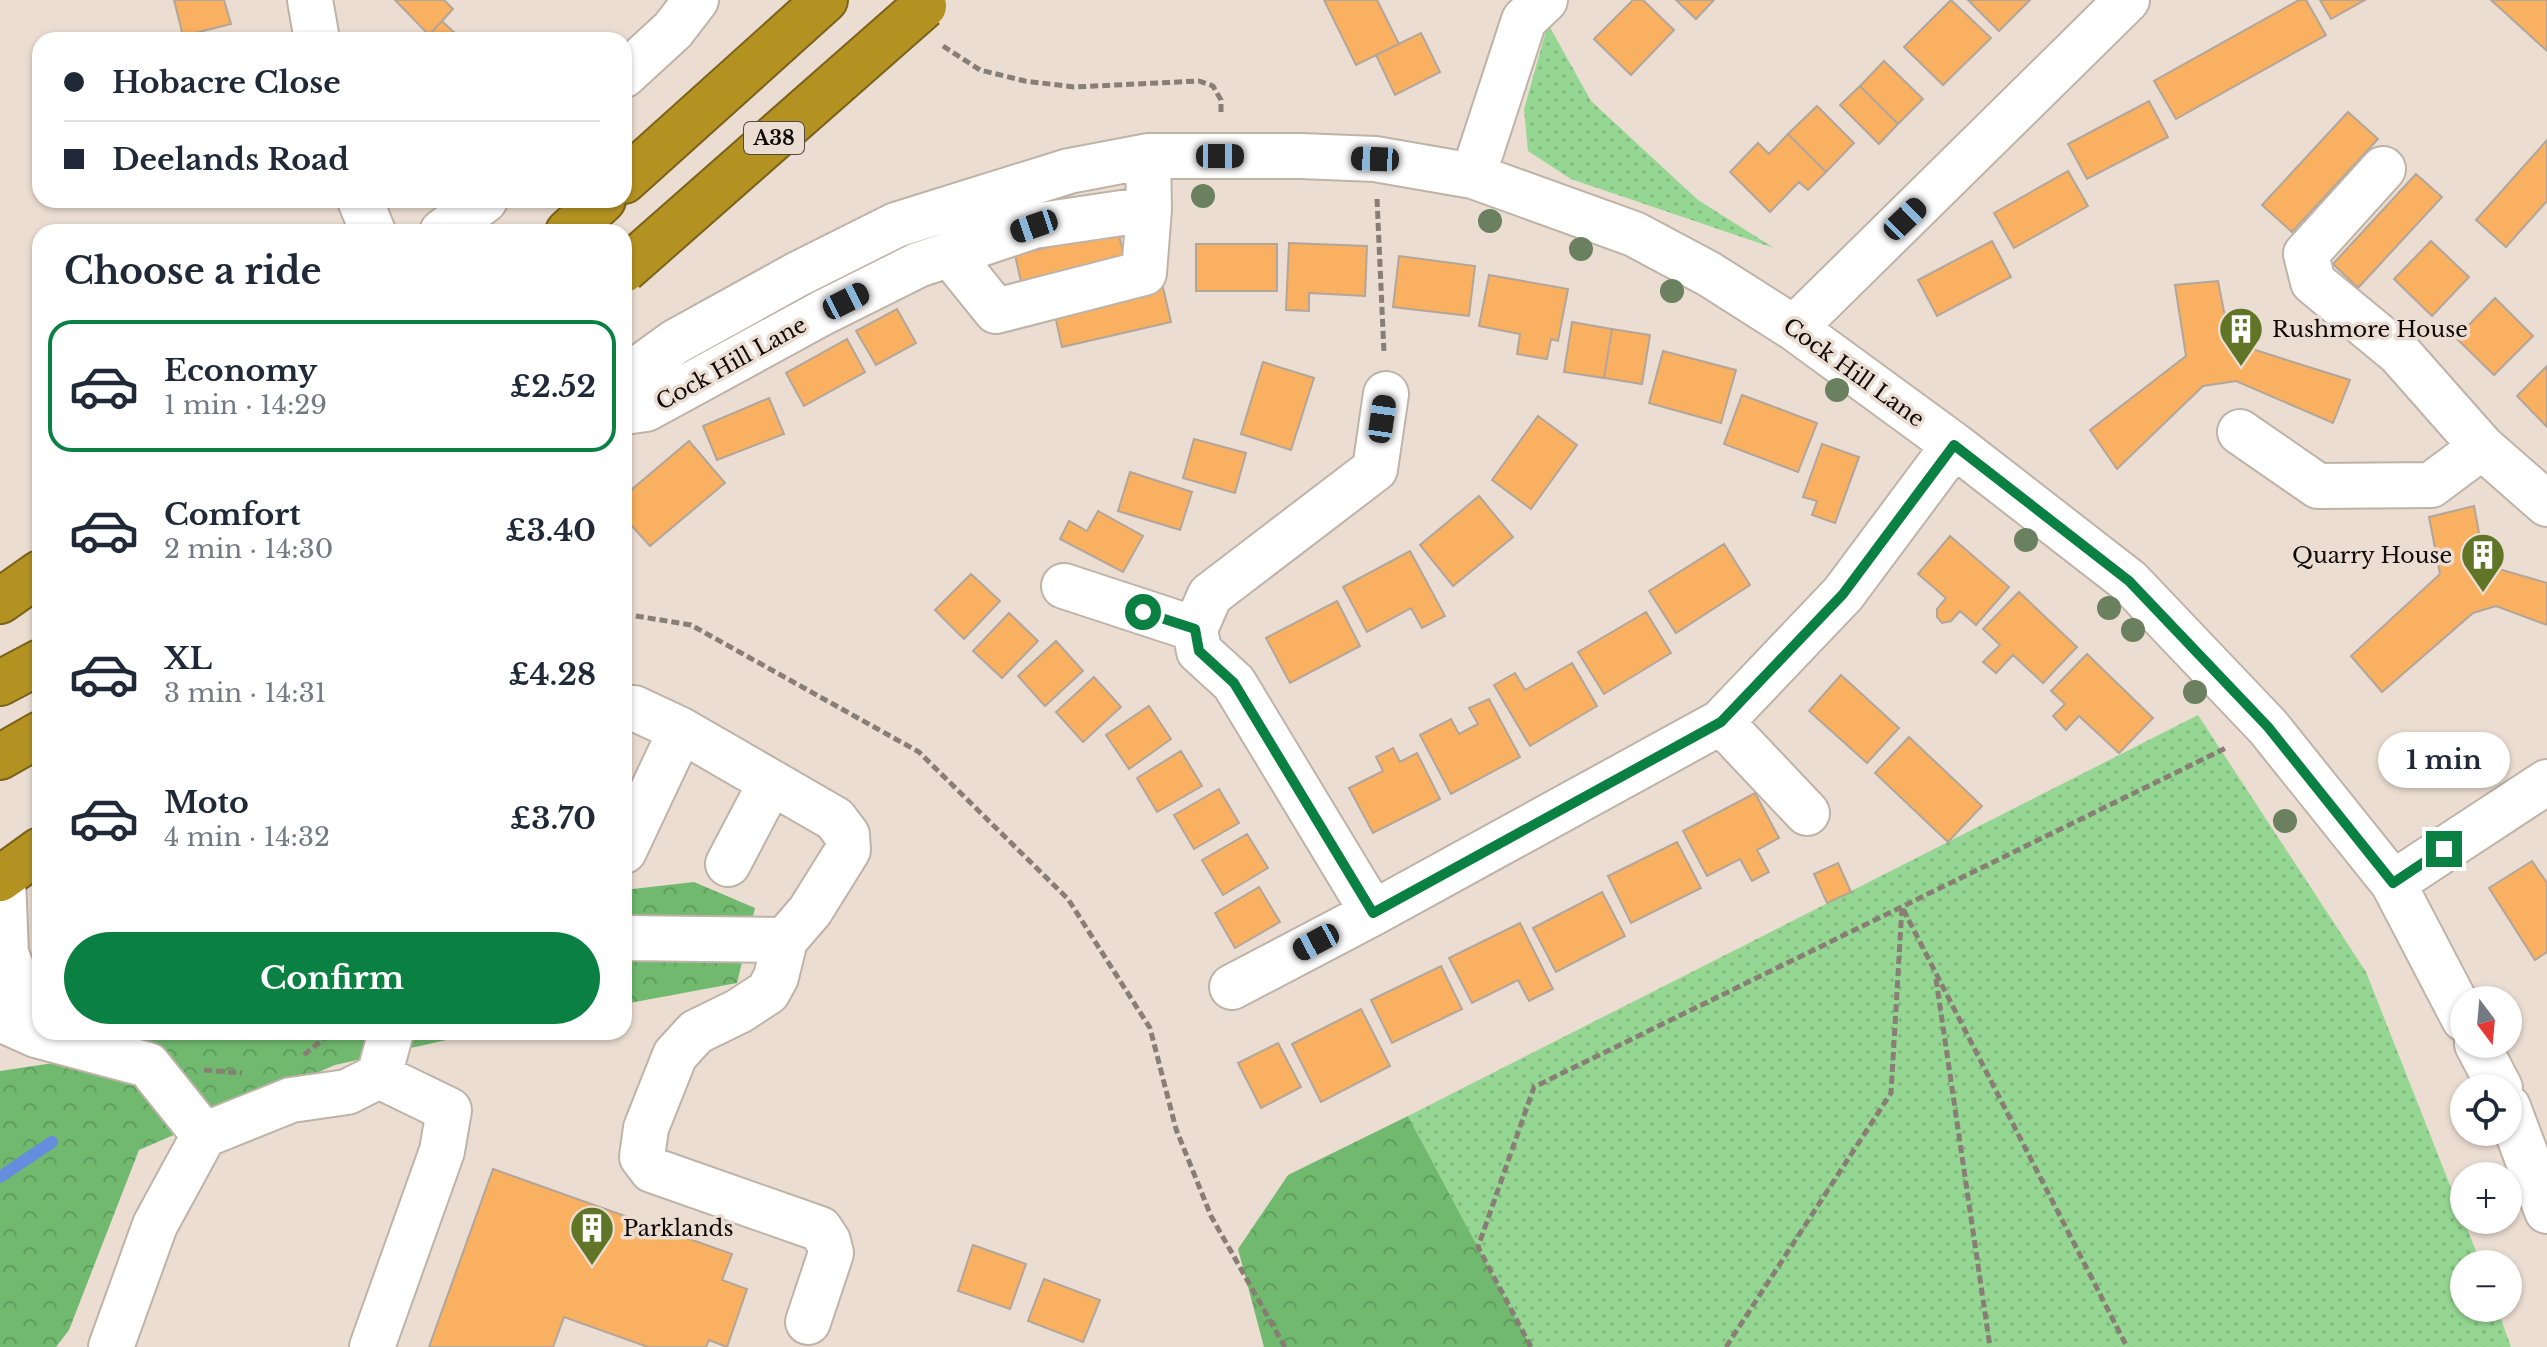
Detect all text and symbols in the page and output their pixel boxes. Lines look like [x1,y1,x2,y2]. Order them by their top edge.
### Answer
text: Hobacre Close [112,64,341,101]
road number: A38 [744,122,804,154]
text: Deelands Road [112,141,349,178]
car [1196,144,1244,168]
car [1351,146,1399,172]
car [1879,194,1931,244]
car [1007,207,1061,245]
text: Choose a ride [64,249,321,294]
car [819,279,873,323]
building icon: Rushmore House [2217,305,2265,368]
street label: Cock Hill Lane [651,311,811,416]
street label: Cock Hill Lane [1778,312,1930,433]
place label: Rushmore House [2272,316,2468,343]
icon: car [68,350,140,422]
text: Economy [164,352,317,389]
text: £2.52 [510,368,596,405]
text: 1 min · 14:29 [164,389,327,421]
car [1367,394,1397,444]
icon: car [68,494,140,566]
text: Comfort [164,496,301,533]
text: £3.40 [505,512,596,549]
building icon: Quarry House [2459,531,2507,594]
text: 2 min · 14:30 [164,533,333,565]
place label: Quarry House [2292,542,2452,569]
route start [1125,594,1161,630]
icon: car [68,638,140,710]
text: XL [164,640,212,677]
text: £4.28 [508,656,596,693]
text: 3 min · 14:31 [164,677,326,709]
callout: 1 min [2378,733,2510,789]
text: 1 min [2406,744,2482,776]
icon: car [68,782,140,854]
text: Moto [164,784,249,821]
text: £3.70 [510,800,596,837]
text: 4 min · 14:32 [164,821,330,853]
route end [2426,831,2462,867]
car [1289,920,1343,964]
button: Confirm [64,932,600,1024]
north arrow [2450,986,2522,1058]
map controls [2450,986,2522,1322]
button: locate [2450,1074,2522,1146]
button: + [2450,1162,2522,1234]
building icon: Parklands [568,1204,616,1267]
place label: Parklands [623,1215,733,1242]
button: − [2450,1250,2522,1322]

